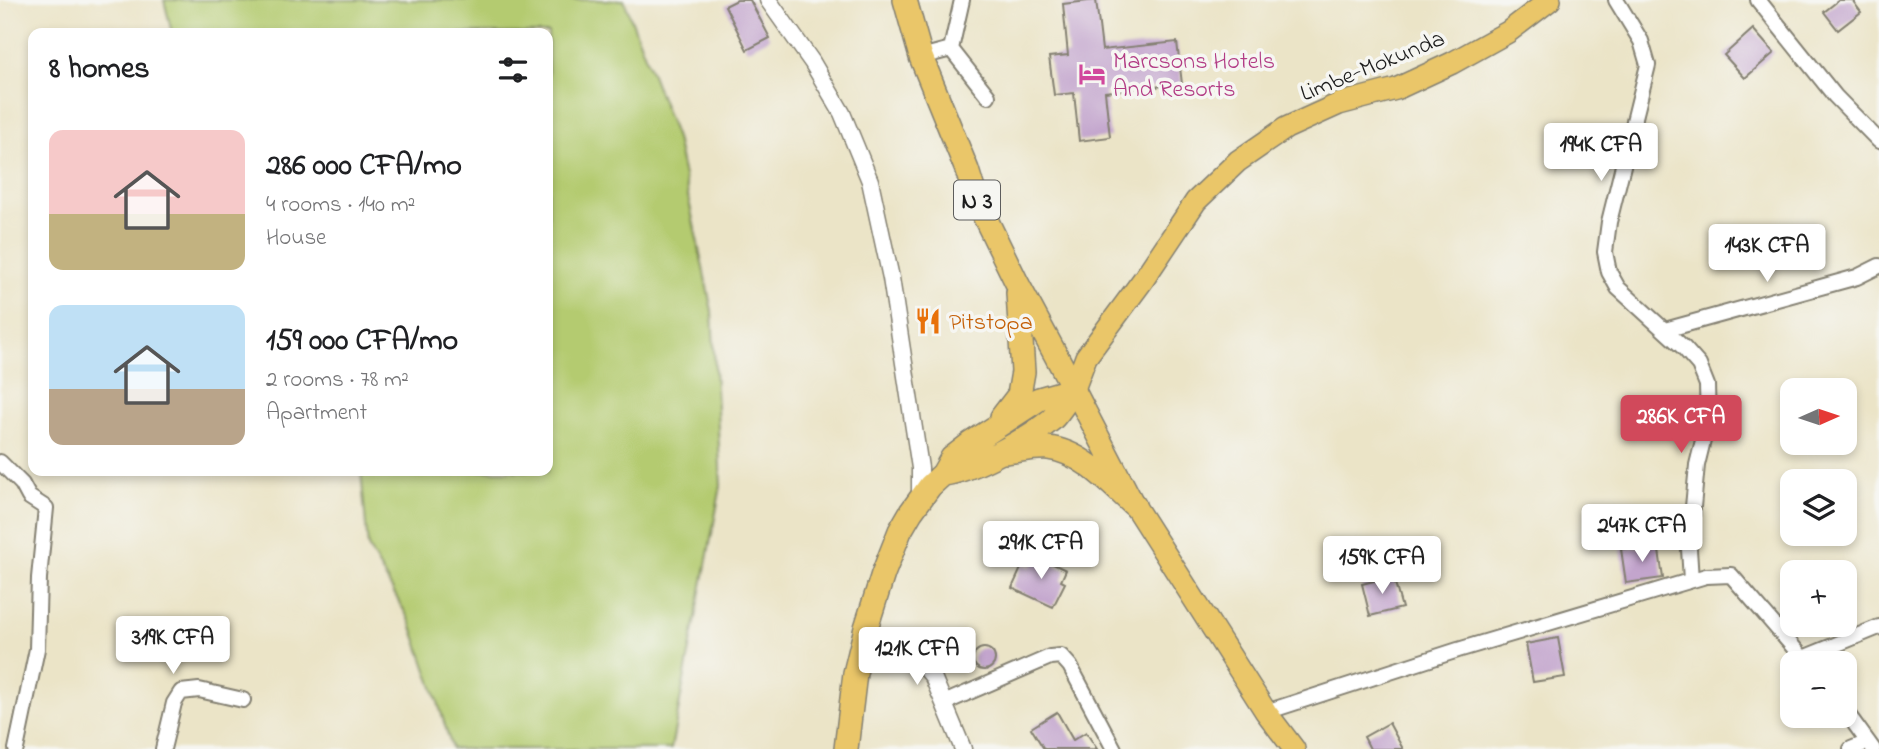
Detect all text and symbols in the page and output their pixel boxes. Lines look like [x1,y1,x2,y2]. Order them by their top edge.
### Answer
street label: Limbe-Mokunda [1295,22,1450,112]
place label: Marcsons Hotels And Resorts [1113,45,1275,108]
text: 8 homes [49,48,150,92]
icon: filters [494,51,532,89]
hotel icon: Marcsons Hotels And Resorts [1077,59,1107,89]
pin: 194K CFA [1529,124,1673,183]
text: 194K CFA [1560,129,1642,162]
text: 286 000 CFA/mo [266,145,462,189]
icon: home [105,158,189,242]
road number: N 3 [954,181,1000,220]
text: 4 rooms · 140 m² [266,189,415,222]
text: House [266,222,326,255]
pin: 143K CFA [1695,224,1839,284]
text: 143K CFA [1725,230,1809,263]
restaurant icon: Pitstopa [913,306,943,336]
place label: Pitstopa [949,306,1033,341]
text: 159 000 CFA/mo [266,320,458,364]
icon: home [105,333,189,417]
text: 2 rooms · 78 m² [266,364,409,397]
north arrow [1780,378,1857,455]
map controls [1780,378,1857,728]
pin: 286K CFA [1609,396,1753,455]
text: Apartment [266,397,367,430]
text: 286K CFA [1637,401,1725,434]
button: layers [1780,469,1857,546]
pin: 247K CFA [1570,504,1714,564]
text: 247K CFA [1598,510,1687,543]
pin: 291K CFA [969,522,1113,581]
text: 291K CFA [999,527,1083,560]
pin: 159K CFA [1310,536,1454,596]
text: 159K CFA [1339,542,1425,575]
button: + [1780,560,1857,637]
pin: 319K CFA [101,616,245,676]
text: 319K CFA [132,622,214,655]
pin: 121K CFA [845,628,989,687]
text: 121K CFA [875,633,959,666]
button: − [1780,651,1857,728]

